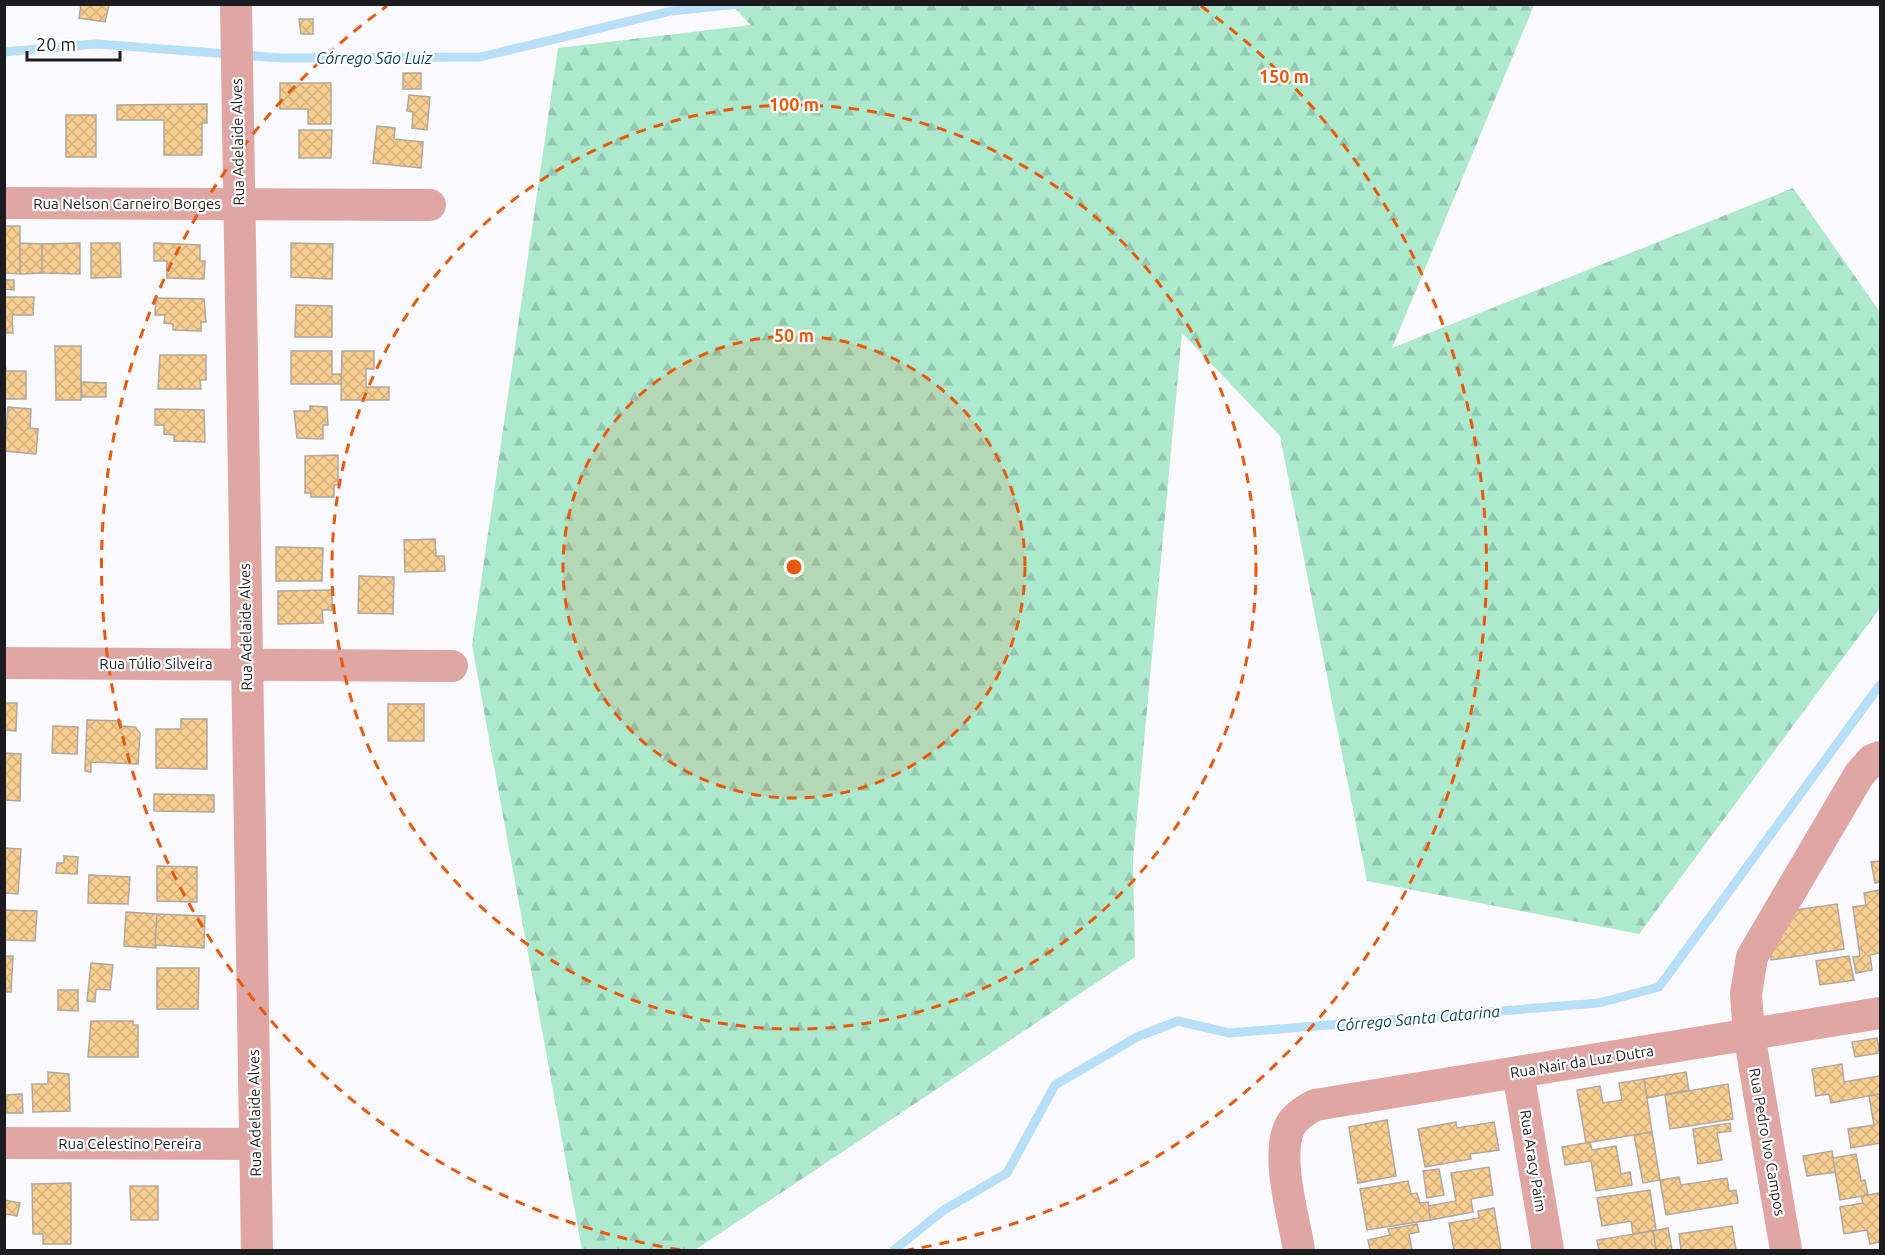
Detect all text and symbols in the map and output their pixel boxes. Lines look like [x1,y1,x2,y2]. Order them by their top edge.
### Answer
scale bar [27,24,120,62]
text: 20 m [36,34,76,54]
water label: Córrego São Luiz [316,49,433,67]
text: 150 m [1259,66,1309,86]
street label: Rua Adelaide Alves [228,78,247,206]
text: 100 m [769,94,819,114]
street label: Rua Nelson Carneiro Borges [33,195,221,212]
text: 50 m [774,325,814,345]
centre of rings [784,557,804,577]
street label: Rua Adelaide Alves [236,563,255,691]
street label: Rua Túlio Silveira [99,655,213,672]
water label: Córrego Santa Catarina [1335,1002,1501,1034]
street label: Rua Nair da Luz Dutra [1509,1042,1655,1081]
street label: Rua Adelaide Alves [245,1049,264,1177]
street label: Rua Pedro Ivo Campos [1746,1067,1789,1217]
street label: Rua Aracy Paim [1517,1109,1550,1213]
street label: Rua Celestino Pereira [58,1135,202,1152]

